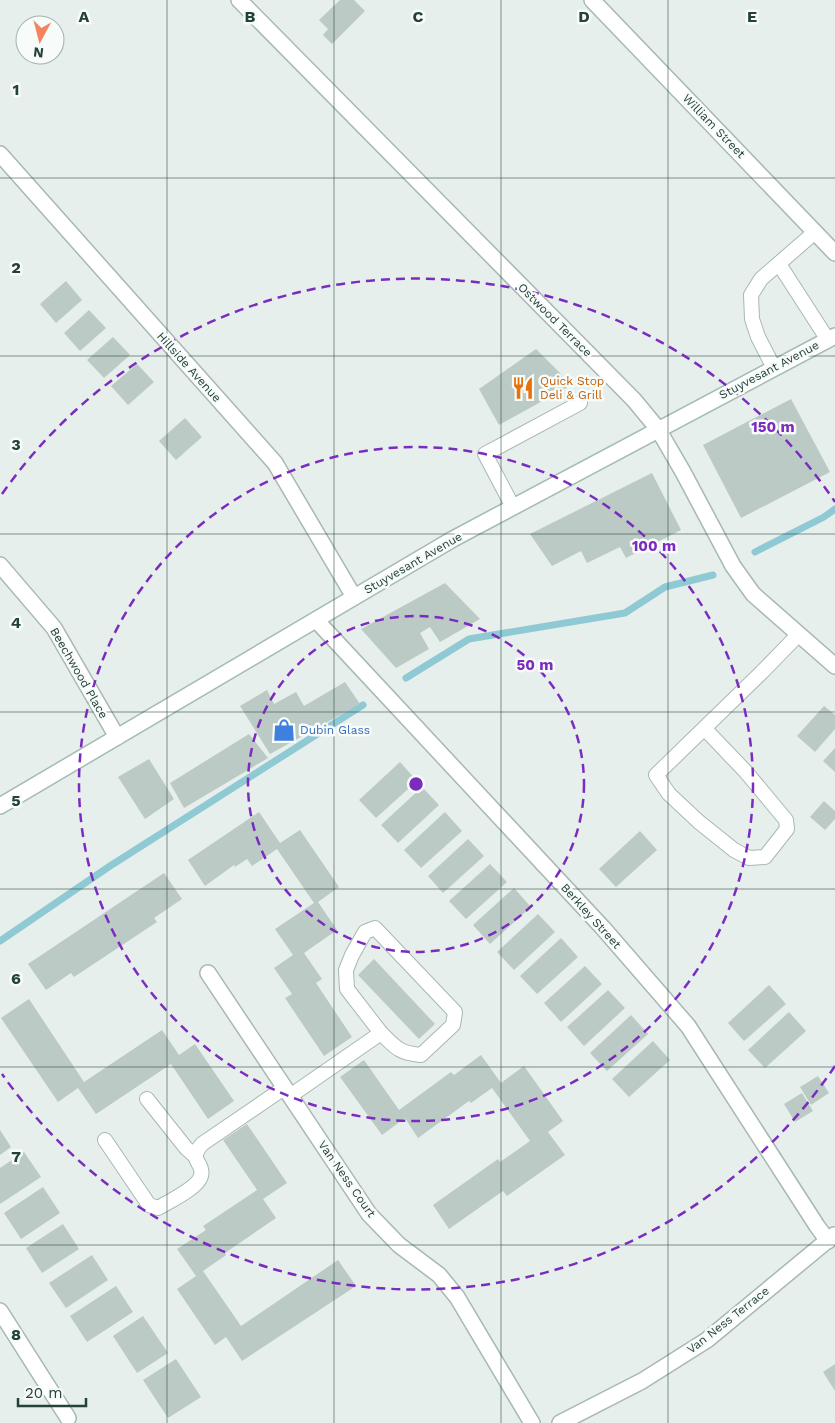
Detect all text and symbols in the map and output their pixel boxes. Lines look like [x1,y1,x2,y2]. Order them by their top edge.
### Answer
text: A [79,7,90,26]
text: B [245,7,256,26]
text: C [413,7,424,26]
text: D [578,7,590,26]
text: E [747,7,757,26]
north arrow [15,15,65,65]
text: N [32,44,45,61]
text: 1 [13,80,19,99]
street label: William Street [680,91,748,161]
text: 2 [11,258,21,277]
street label: Ostwood Terrace [515,280,595,360]
street label: Hillside Avenue [154,329,224,405]
street label: Stuyvesant Avenue [717,338,821,402]
place label: Quick Stop Deli & Grill [540,374,604,402]
restaurant icon: Quick Stop Deli & Grill [510,375,536,401]
text: 150 m [751,418,795,436]
text: 3 [11,435,21,454]
street label: Stuyvesant Avenue [361,529,465,597]
text: 100 m [632,537,676,555]
text: 4 [11,613,21,632]
street label: Beechwood Place [47,625,111,721]
text: 50 m [517,656,553,674]
shop icon: Dubin Glass [271,717,297,743]
place label: Dubin Glass [300,723,370,737]
centre of rings [407,775,425,793]
text: 5 [11,791,21,810]
street label: Berkley Street [558,881,624,951]
text: 6 [11,969,21,988]
street label: Van Ness Court [315,1138,379,1220]
text: 7 [11,1147,21,1166]
street label: Van Ness Terrace [684,1284,772,1356]
text: 8 [11,1325,21,1344]
scale bar [18,1376,85,1408]
text: 20 m [25,1384,63,1402]

